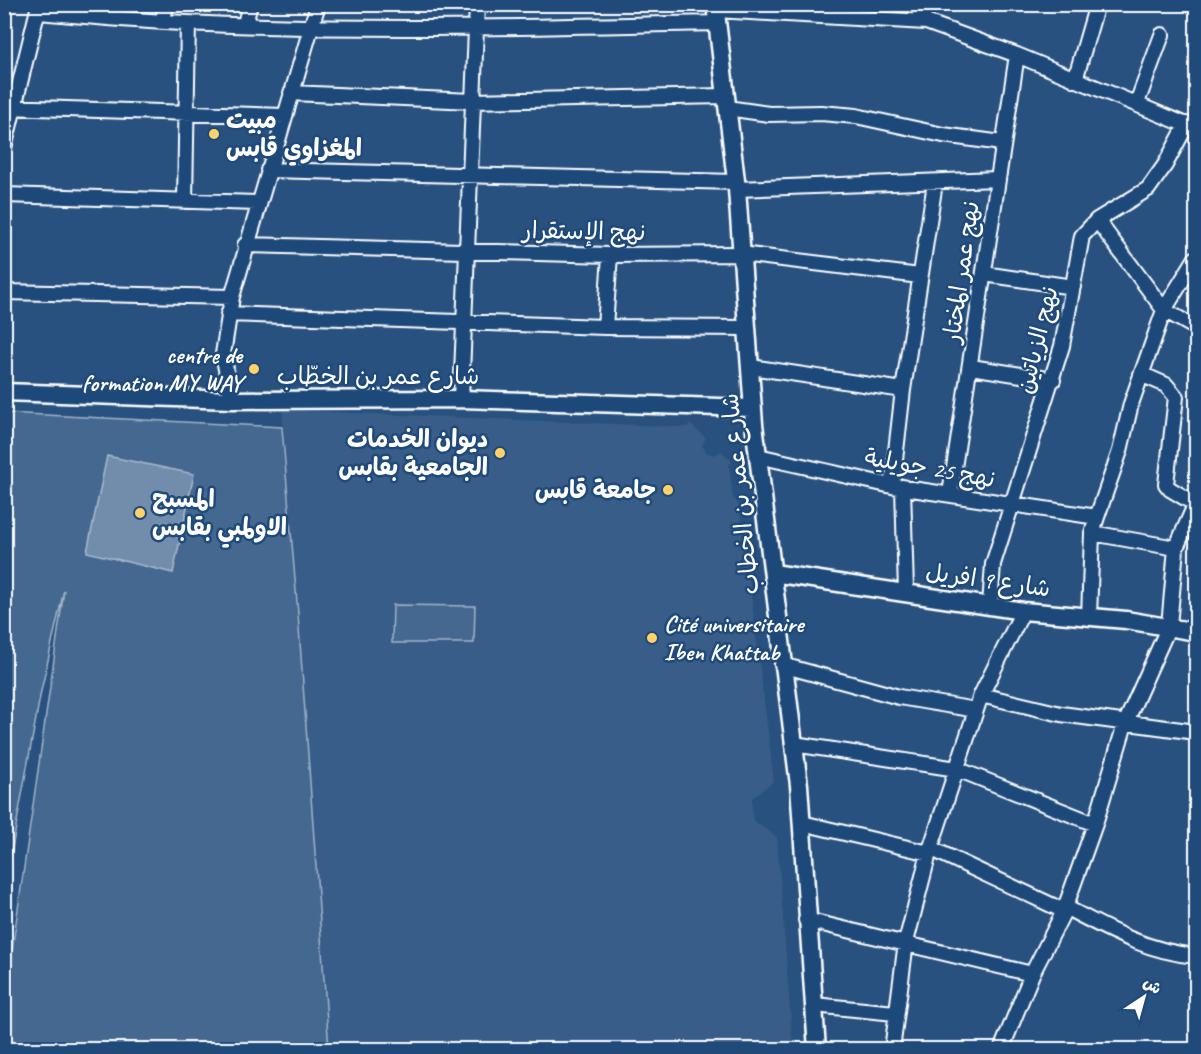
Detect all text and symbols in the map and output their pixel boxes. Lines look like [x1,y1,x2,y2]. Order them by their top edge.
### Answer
place label: مبيت المغزاوي قابس [226,105,362,166]
marker: مبيت المغزاوي قابس [207,127,221,141]
street label: نهج عمر المختار [936,199,987,347]
street label: نهج الإستقرار [520,215,646,248]
street label: نهج الزياتين [1009,283,1066,397]
place label: centre de formation MY WAY [82,340,247,398]
street label: شارع عمر بن الخطّاب [277,361,479,393]
marker: centre de formation MY WAY [247,362,261,376]
street label: شارع عمر بن الخطاب [715,392,767,596]
place label: ديوان الخدمات الجامعية بقابس [339,424,488,482]
street label: نهج 25 جويلية [862,442,998,495]
marker: ديوان الخدمات الجامعية بقابس [493,446,507,460]
place label: جامعة قابس [535,475,656,505]
marker: جامعة قابس [661,483,675,497]
place label: المسبح الاولمبي بقابس [152,484,287,548]
marker: المسبح الاولمبي بقابس [133,506,147,520]
street label: شارع 9 افريل [923,556,1052,606]
place label: Cité universitaire Iben Khattab [664,609,805,667]
marker: Cité universitaire Iben Khattab [645,631,659,645]
north arrow [1114,967,1174,1027]
text: ش [1139,972,1165,999]

